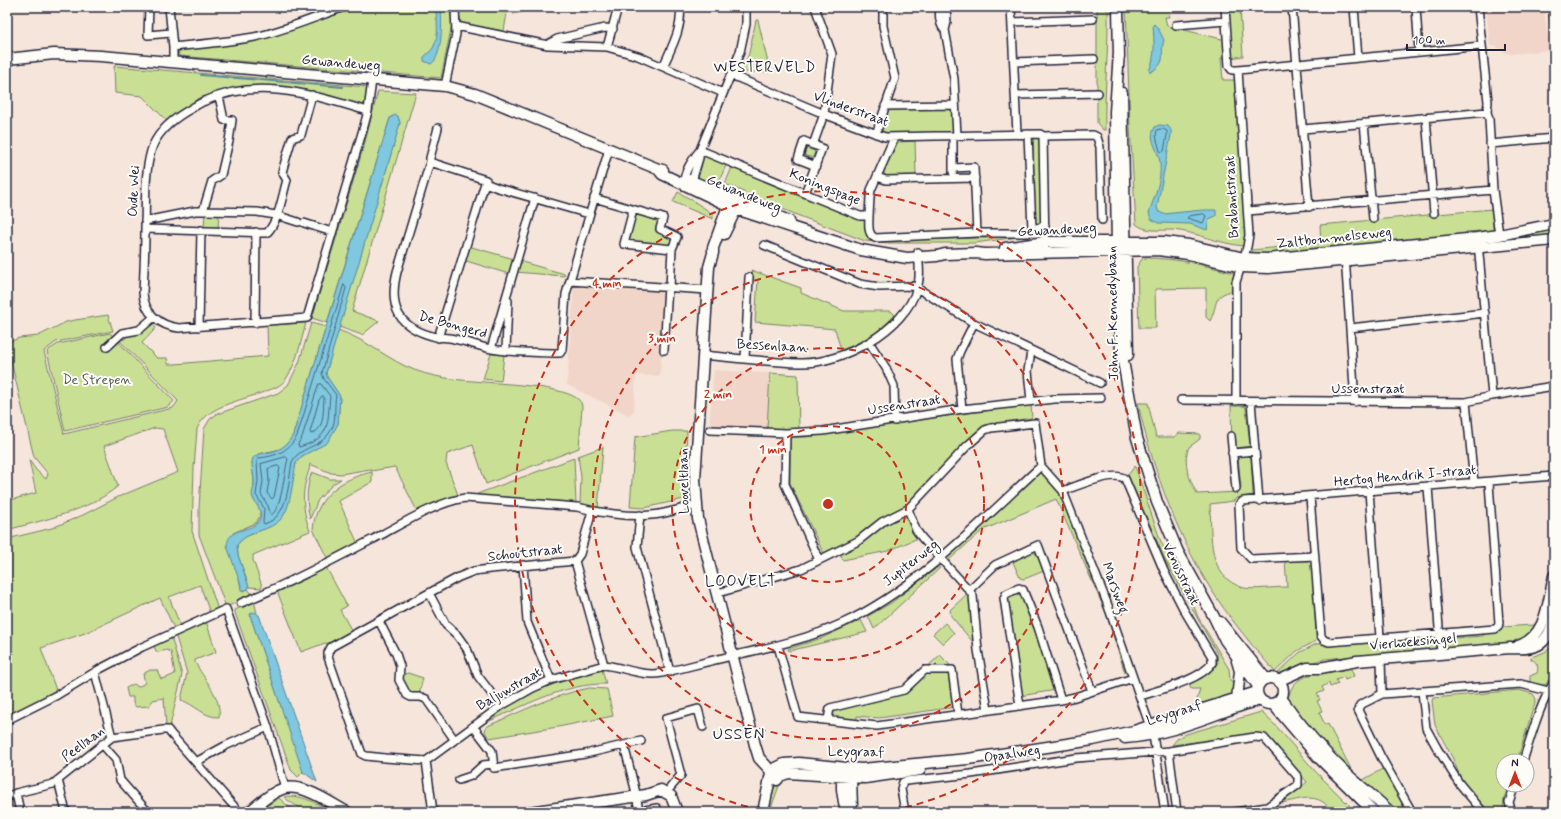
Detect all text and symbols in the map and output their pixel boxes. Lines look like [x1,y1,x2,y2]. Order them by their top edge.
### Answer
scale bar [1407,26,1505,52]
text: 100 m [1413,33,1445,49]
street label: Gewandeweg [301,51,381,76]
district label: WESTERVELD [714,58,816,78]
street label: Vlinderstraat [811,87,891,131]
street label: Brabantstraat [1221,155,1243,239]
street label: Oude Wei [124,165,144,217]
street label: Koningspage [787,165,863,209]
street label: Gewandeweg [704,171,784,218]
street label: Gewandeweg [1017,219,1097,242]
street label: Zaltbommelseweg [1276,223,1392,253]
street label: John F. Kennedybaan [1103,246,1123,380]
text: 4 min [592,276,622,292]
street label: De Bongerd [417,307,489,343]
text: 3 min [648,331,676,347]
street label: Bessenlaan [736,335,808,357]
park label: De Strepen [62,371,132,389]
street label: Ussenstraat [1331,380,1405,398]
text: 2 min [704,387,732,403]
street label: Ussenstraat [866,390,942,420]
text: 1 min [759,442,787,458]
street label: Looveltlaan [674,448,694,514]
street label: Hertog Hendrik I-straat [1333,461,1477,491]
centre of rings [821,497,835,511]
street label: Jupiterweg [879,536,943,591]
street label: Schoutstraat [487,540,563,566]
street label: Venusstraat [1158,540,1204,608]
street label: Marsweg [1096,560,1133,617]
district label: LOOVELT [705,572,777,592]
street label: Vierhoeksingel [1369,629,1457,655]
street label: Baljuwstraat [473,663,545,715]
street label: Leygraaf [1144,696,1204,731]
street label: Peellaan [58,722,108,766]
district label: USSEN [713,724,765,745]
street label: Opaalweg [983,741,1041,767]
street label: Leygraaf [827,743,885,762]
north arrow [1495,753,1535,793]
text: N [1511,757,1519,771]

